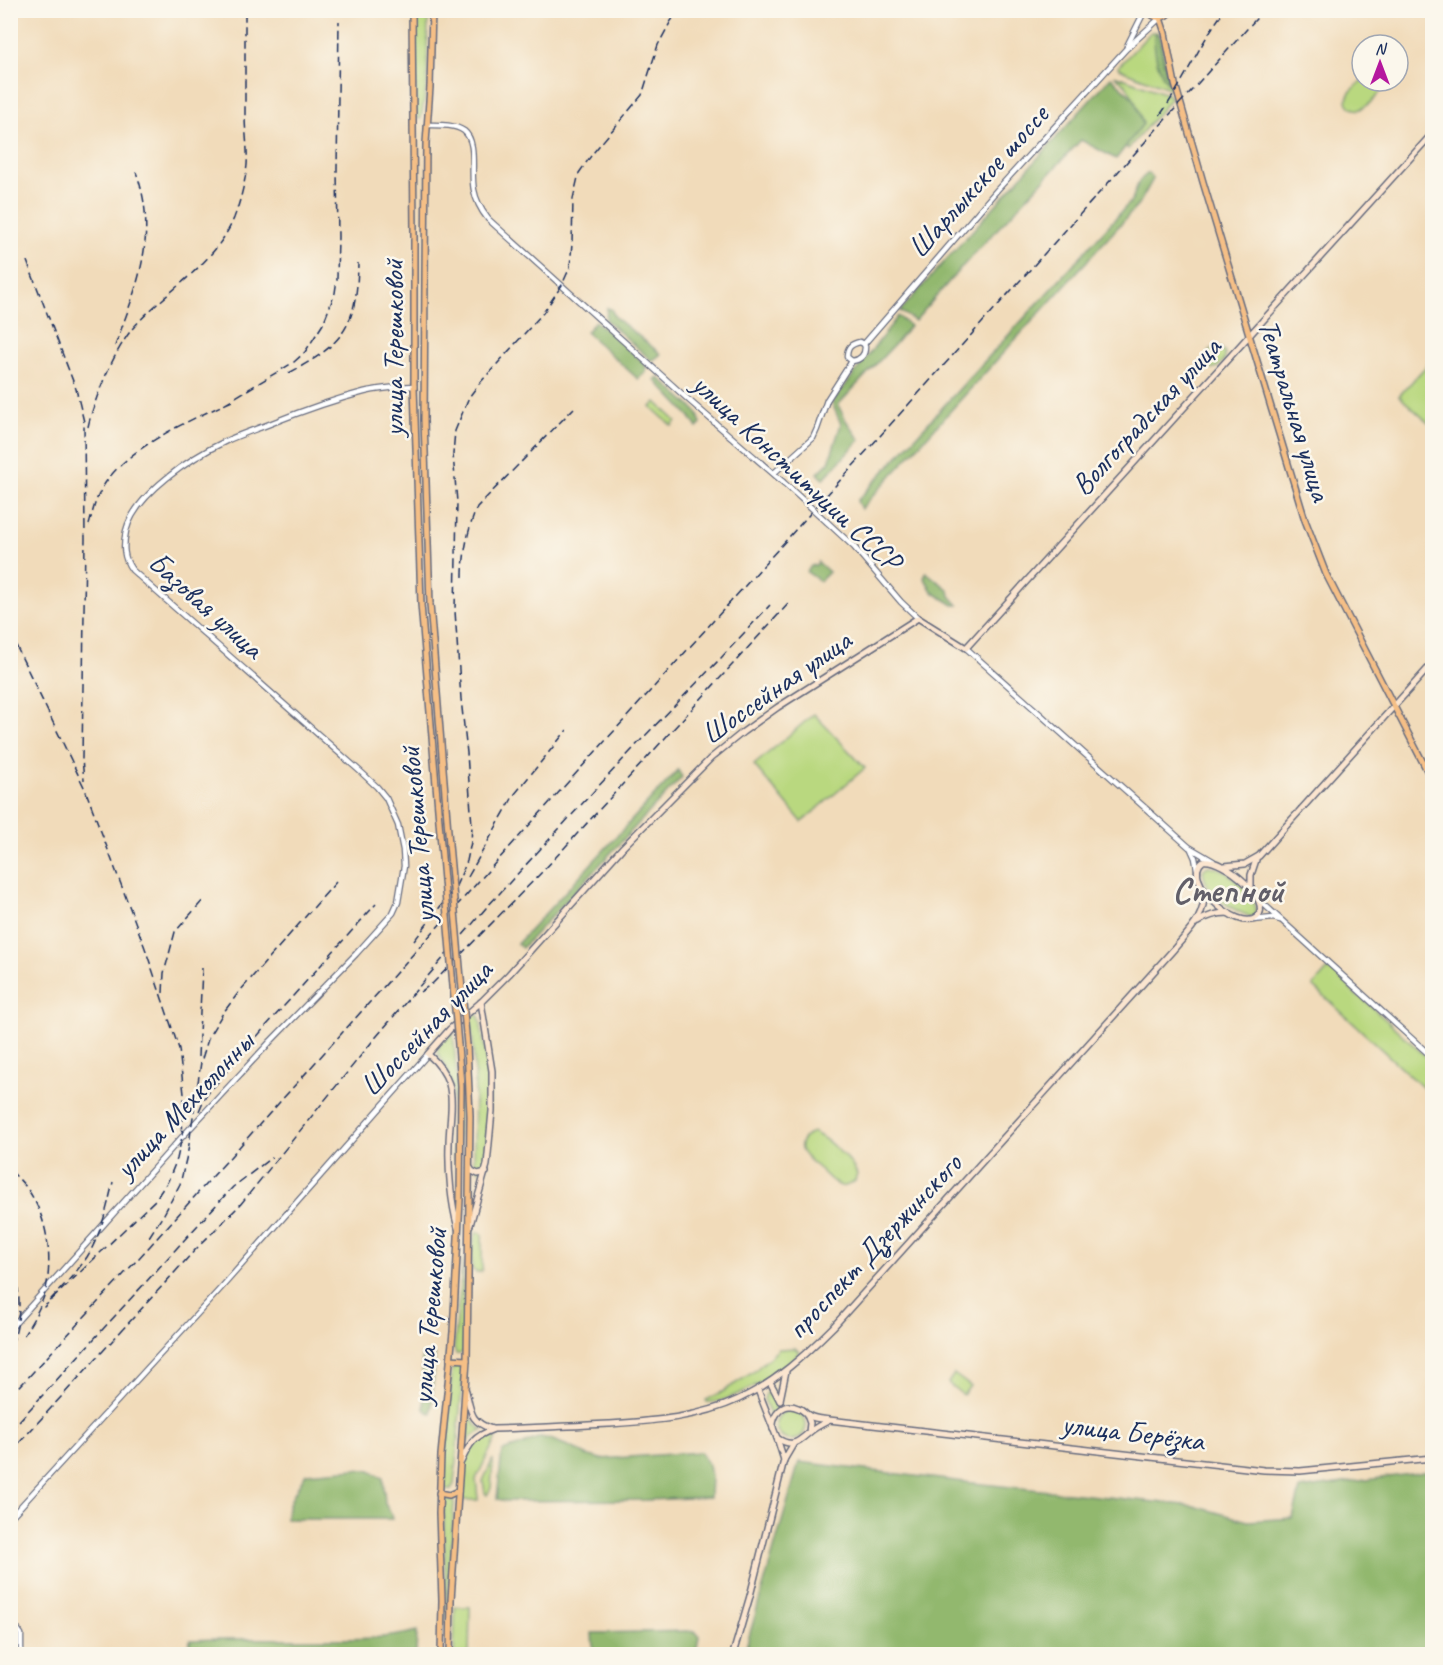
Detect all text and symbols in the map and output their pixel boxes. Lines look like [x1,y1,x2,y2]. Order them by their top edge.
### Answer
north arrow [1350,33,1410,93]
text: N [1375,39,1388,59]
street label: Шарлыкское шоссе [899,95,1058,265]
street label: улица Терешковой [374,258,412,439]
street label: Театральная улица [1249,315,1341,507]
street label: Волгоградская улица [1063,327,1230,503]
street label: улица Конституции СССР [683,364,912,581]
street label: Базовая улица [140,543,273,668]
street label: Шоссейная улица [694,620,860,753]
street label: улица Терешковой [390,744,444,927]
district label: Степной [1172,867,1286,913]
street label: Шоссейная улица [352,951,502,1104]
street label: улица Мехколонны [105,1022,263,1188]
street label: проспект Дзержинского [778,1144,971,1347]
street label: улица Терешковой [402,1225,456,1408]
street label: улица Берёзка [1058,1404,1208,1460]

